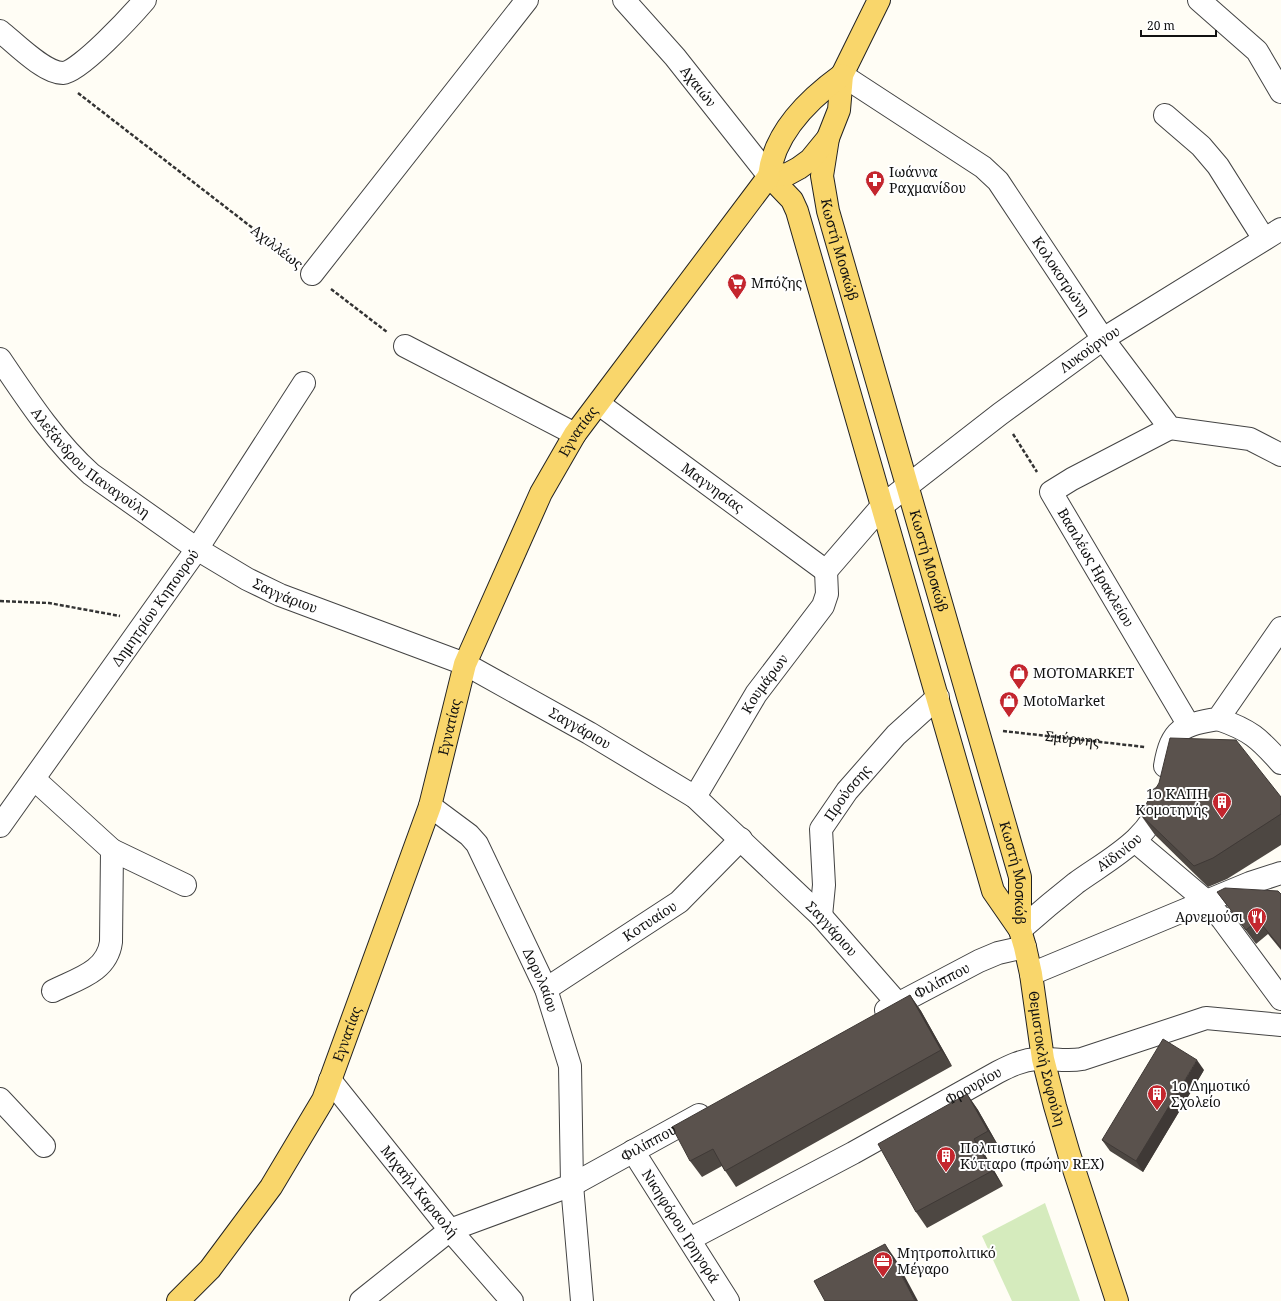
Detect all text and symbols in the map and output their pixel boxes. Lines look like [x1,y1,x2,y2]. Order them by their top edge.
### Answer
scale bar [1141,12,1216,38]
text: 20 m [1147,17,1175,34]
street label: Αχαιών [676,61,721,111]
place label: Ιωάννα Ραχμανίδου [889,162,966,197]
pharmacy icon: Ιωάννα Ραχμανίδου [864,169,886,197]
street label: Κωστή Μοσκώβ [817,197,863,303]
street label: Αχιλλέως [247,220,307,273]
street label: Κολοκοτρώνη [1028,233,1095,319]
supermarket icon: Μπόζης [726,272,748,300]
place label: Μπόζης [751,273,803,292]
street label: Λυκούργου [1055,321,1123,377]
street label: Εγνατίας [554,402,602,460]
street label: Αλεξάνδρου Παναγούλη [27,403,154,522]
street label: Μαγνησίας [678,458,748,517]
street label: Βασιλέως Ηρακλείου [1054,504,1139,630]
street label: Κωστή Μοσκώβ [906,507,953,614]
street label: Δημητρίου Κηπουρού [107,545,203,670]
street label: Σαγγάριου [250,573,320,617]
street label: Κουμάρων [737,650,792,717]
shop icon: MOTOMARKET [1008,662,1030,690]
place label: MOTOMARKET [1033,663,1135,682]
shop icon: MotoMarket [998,690,1020,718]
place label: MotoMarket [1023,691,1105,710]
street label: Εγνατίας [433,696,465,757]
street label: Σαγγάριου [546,703,615,753]
street label: Σμύρνης [1044,726,1101,751]
street label: Προύσσης [819,760,875,825]
place label: 1ο ΚΑΠΗ Κομοτηνής [1135,784,1208,819]
building icon: 1ο ΚΑΠΗ Κομοτηνής [1211,791,1233,819]
street label: Κωστή Μοσκώβ [995,819,1031,925]
street label: Αϊδινίου [1092,829,1146,875]
street label: Κοτυαίου [619,896,680,945]
street label: Σαγγάριου [802,897,862,960]
restaurant icon: Αρνεμούσι [1246,906,1268,934]
place label: Αρνεμούσι [1175,907,1243,926]
street label: Δορυλαίου [519,945,563,1014]
street label: Φιλίππου [910,958,973,1003]
street label: Θεμιστοκλή Σοφούλη [1024,990,1070,1128]
street label: Εγνατίας [328,1003,365,1064]
street label: Φρουρίου [941,1062,1005,1109]
place label: 1ο Δημοτικό Σχολείο [1171,1076,1250,1111]
building icon: 1ο Δημοτικό Σχολείο [1146,1083,1168,1111]
street label: Φιλίππου [617,1120,679,1165]
place label: Πολιτιστικό Κύτταρο (πρώην REX) [960,1138,1105,1173]
street label: Μιχαήλ Καραολή [377,1141,462,1242]
building icon: Πολιτιστικό Κύτταρο (πρώην REX) [935,1145,957,1173]
street label: Νικηφόρου Γρηγορά [638,1165,724,1287]
place label: Μητροπολιτικό Μέγαρο [897,1243,996,1278]
office icon: Μητροπολιτικό Μέγαρο [872,1250,894,1278]

